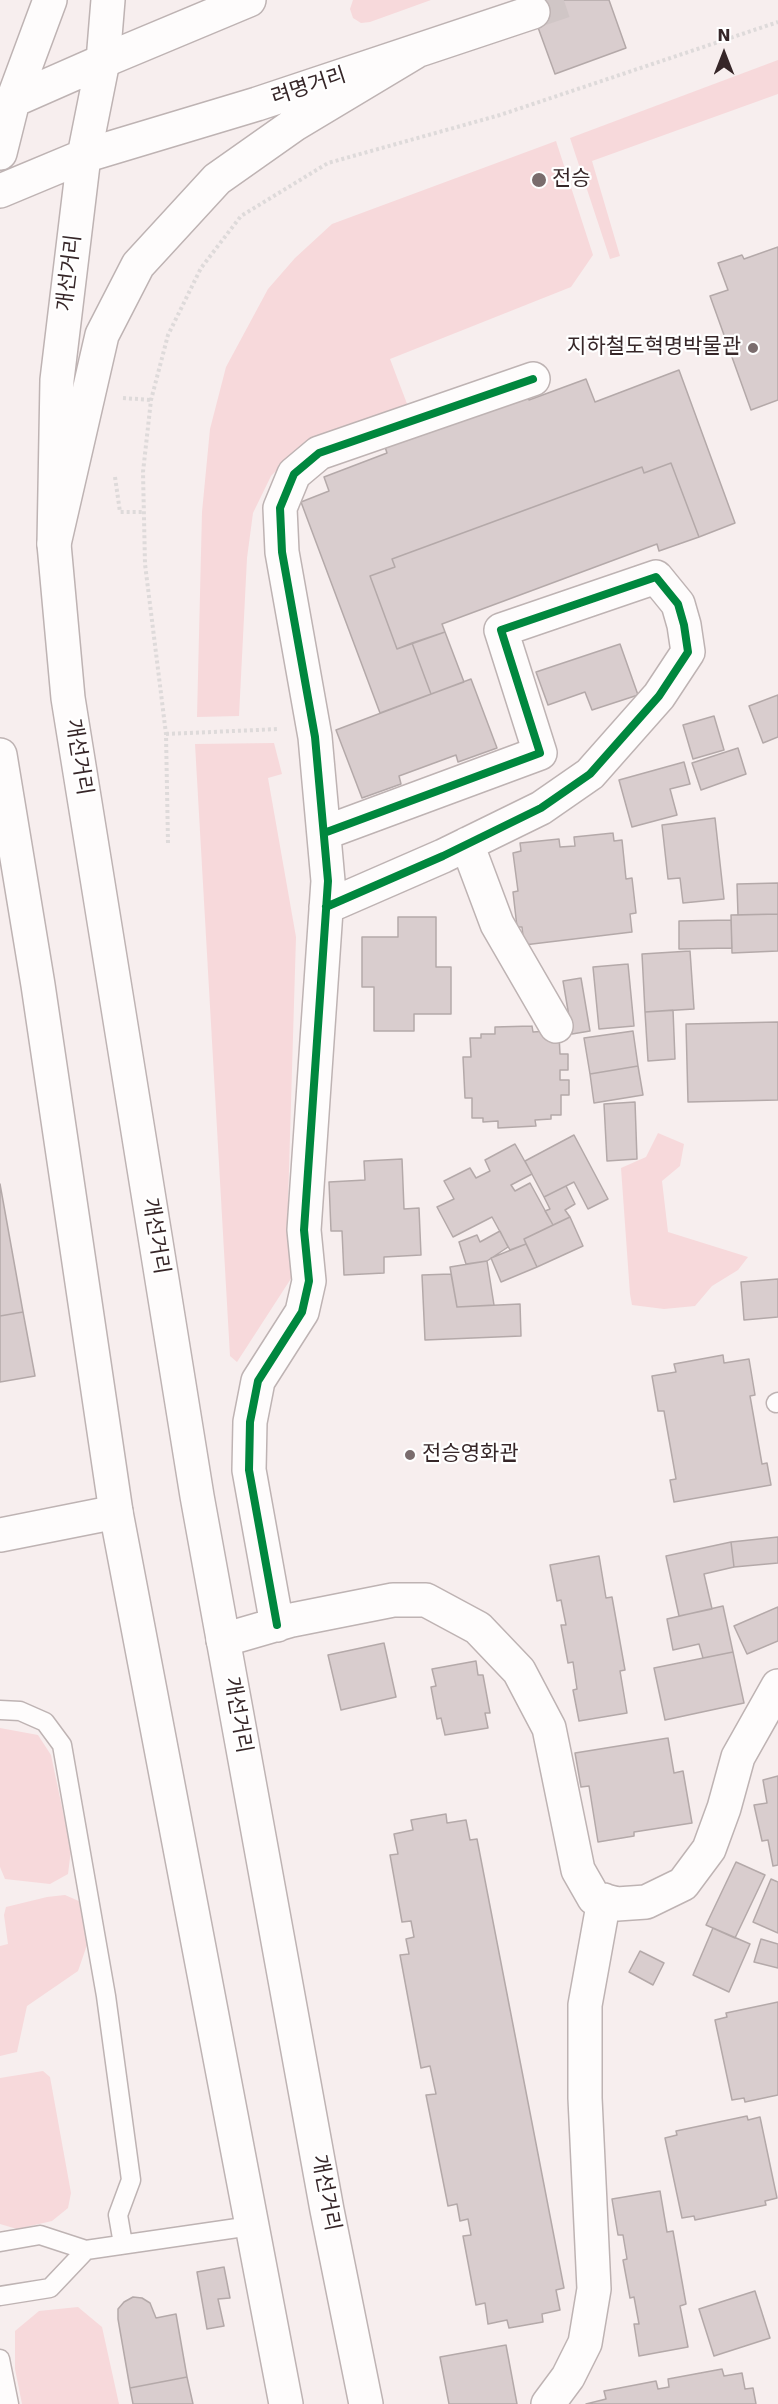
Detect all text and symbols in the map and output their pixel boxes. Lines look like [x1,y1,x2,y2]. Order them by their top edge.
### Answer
north arrow [694,24,754,84]
text: N [717,26,731,45]
street label: 려명거리 [268,63,350,111]
place label: 전승 [552,167,591,193]
marker: 전승 [530,171,548,189]
street label: 개선거리 [53,233,87,313]
place label: 지하철도혁명박물관 [567,335,741,361]
marker: 지하철도혁명박물관 [746,341,760,355]
street label: 개선거리 [60,717,96,797]
street label: 개선거리 [137,1196,173,1276]
place label: 전승영화관 [422,1442,519,1468]
marker: 전승영화관 [403,1448,417,1462]
street label: 개선거리 [218,1675,256,1755]
street label: 개선거리 [305,2153,345,2233]

